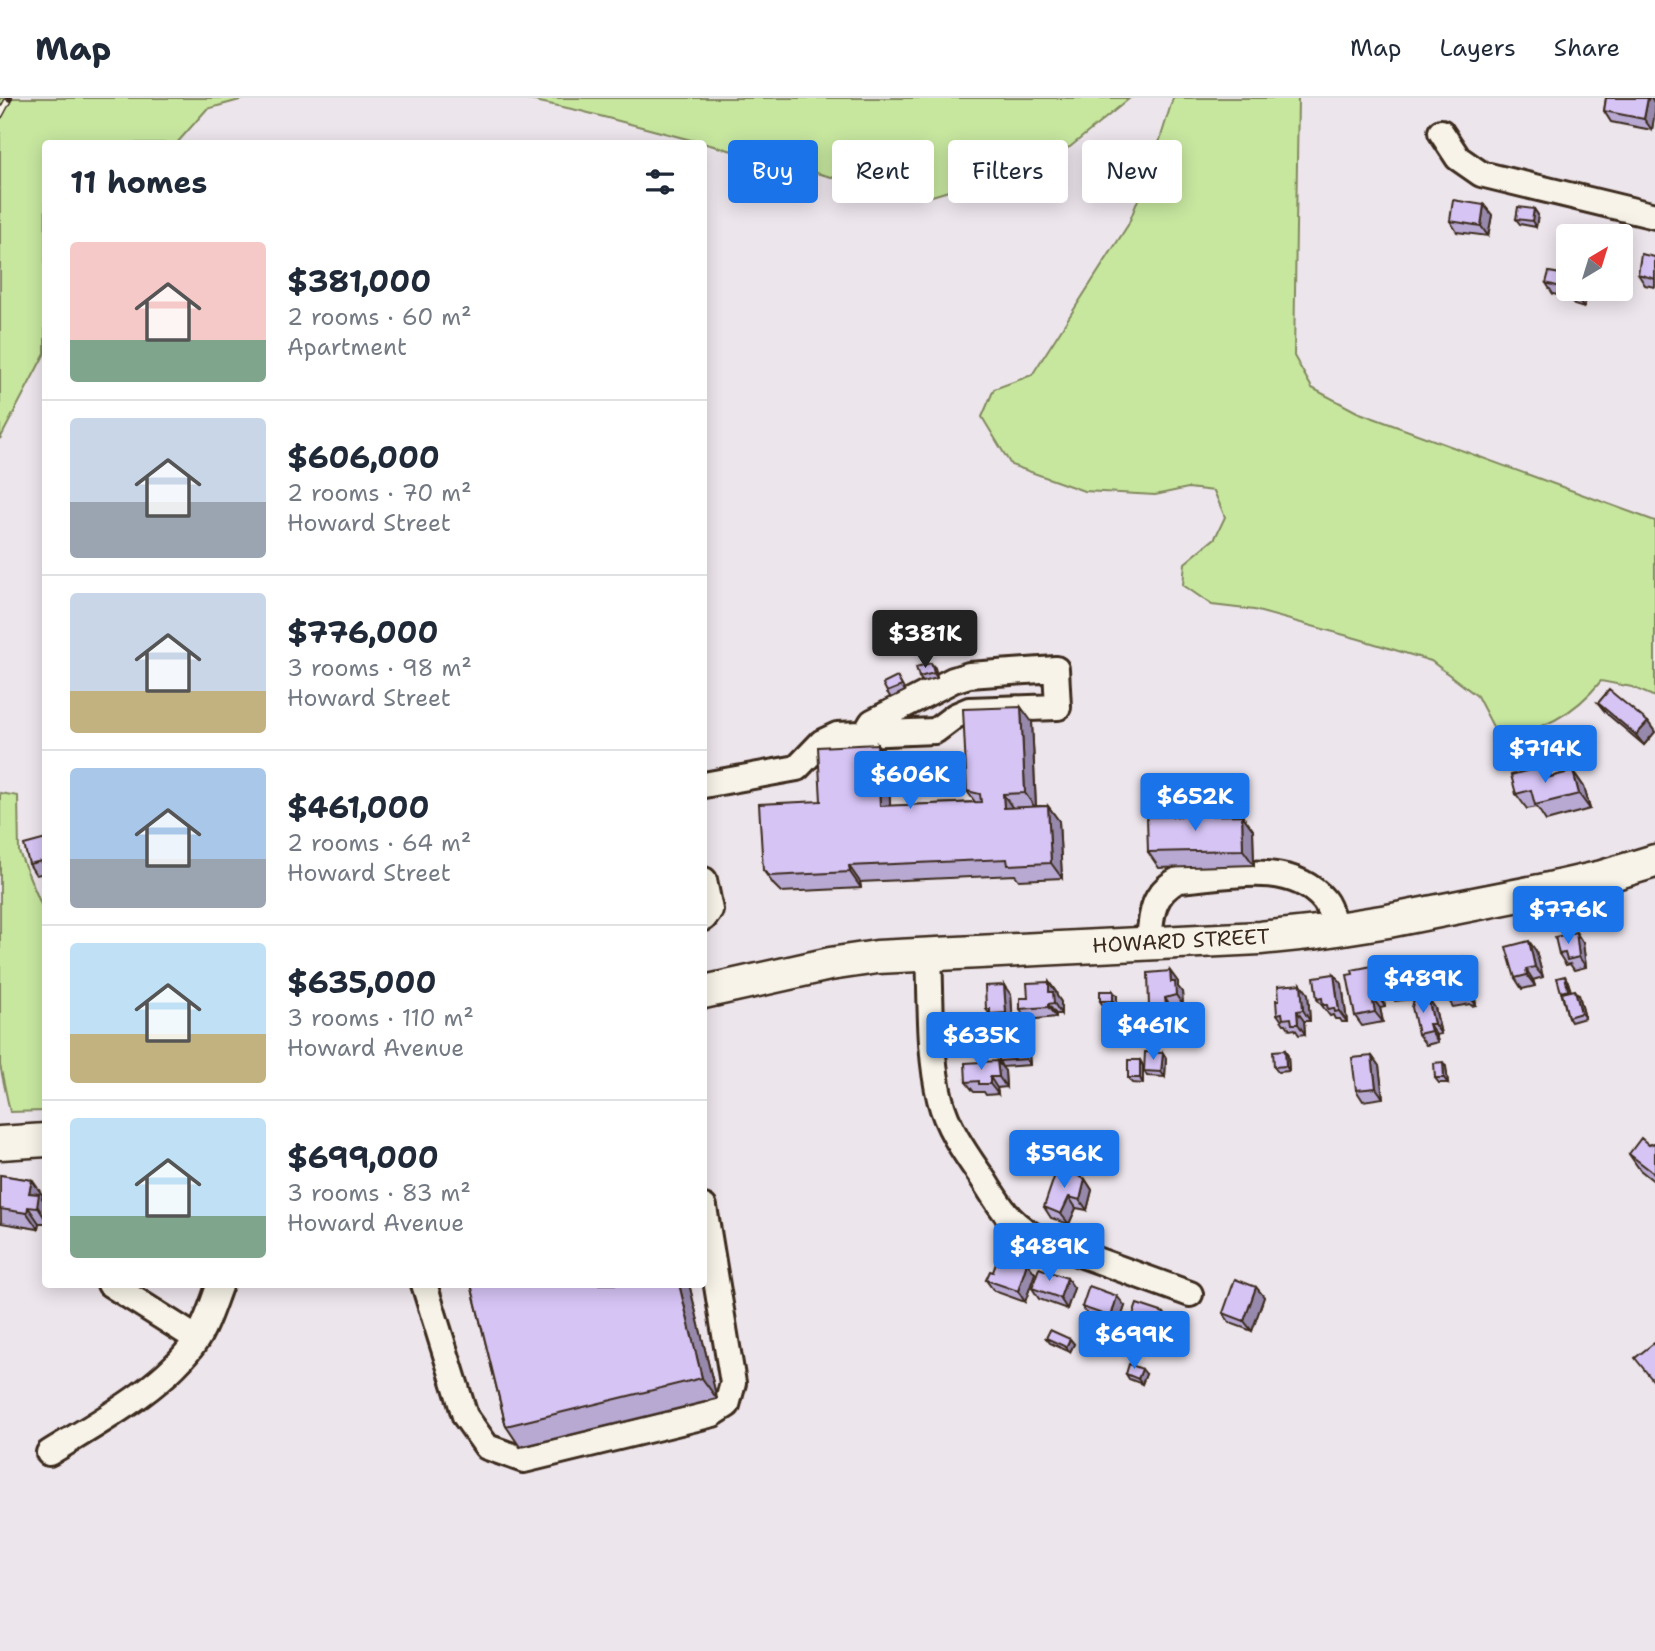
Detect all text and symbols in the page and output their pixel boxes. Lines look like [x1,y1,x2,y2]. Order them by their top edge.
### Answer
text: Map [35,26,111,71]
text: Map [1350,32,1401,64]
text: Layers [1439,32,1516,64]
text: Share [1554,32,1620,64]
chip: Buy [728,140,818,203]
chip: Rent [832,140,934,203]
chip: Filters [948,140,1068,203]
chip: New [1082,140,1182,203]
text: 11 homes [70,162,207,203]
icon: filters [641,163,679,201]
north arrow [1556,224,1633,301]
map controls [1556,224,1633,301]
text: $381,000 [287,261,431,302]
icon: home [126,270,210,354]
text: 2 rooms · 60 m² [287,302,472,332]
text: Apartment [287,332,407,362]
text: $606,000 [287,437,440,478]
icon: home [126,446,210,530]
text: 2 rooms · 70 m² [287,478,472,508]
text: Howard Street [287,508,451,538]
pin: $381K [876,610,974,670]
text: $776,000 [287,612,439,653]
text: $381K [888,618,962,648]
icon: home [126,621,210,705]
text: 3 rooms · 98 m² [287,653,472,683]
text: Howard Street [287,683,451,713]
pin: $714K [1496,726,1594,785]
text: $714K [1509,733,1581,763]
pin: $606K [861,752,959,811]
text: $606K [870,759,950,789]
pin: $652K [1146,774,1244,833]
text: $652K [1156,781,1234,811]
text: $461,000 [287,787,429,828]
icon: home [126,796,210,880]
text: 2 rooms · 64 m² [287,828,471,858]
text: Howard Street [287,858,451,888]
pin: $776K [1519,886,1617,946]
text: $776K [1529,894,1607,924]
street label: HOWARD STREET [1091,922,1271,960]
pin: $489K [1374,956,1472,1015]
text: $635,000 [287,962,436,1003]
text: $489K [1383,963,1463,993]
icon: home [126,971,210,1055]
pin: $461K [1104,1002,1202,1062]
text: 3 rooms · 110 m² [287,1003,474,1033]
text: $461K [1117,1010,1189,1040]
pin: $635K [932,1012,1030,1072]
text: $635K [942,1020,1020,1050]
text: Howard Avenue [287,1033,464,1063]
pin: $596K [1015,1130,1113,1190]
text: $699,000 [287,1137,439,1178]
text: $596K [1025,1138,1103,1168]
icon: home [126,1146,210,1230]
text: 3 rooms · 83 m² [287,1178,471,1208]
text: Howard Avenue [287,1208,464,1238]
pin: $489K [1000,1224,1098,1283]
text: $489K [1009,1231,1089,1261]
pin: $699K [1085,1312,1183,1371]
text: $699K [1095,1319,1173,1349]

